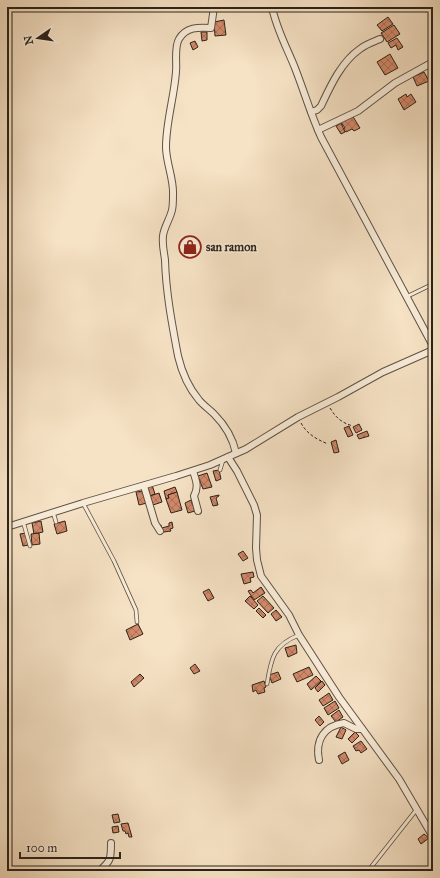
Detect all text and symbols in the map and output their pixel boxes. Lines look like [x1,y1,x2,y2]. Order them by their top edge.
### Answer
north arrow [18,18,58,58]
text: N [21,33,36,46]
shop icon: san ramon [177,234,203,260]
place label: san ramon [206,240,257,254]
scale bar [20,834,120,860]
text: 100 m [26,841,57,855]

